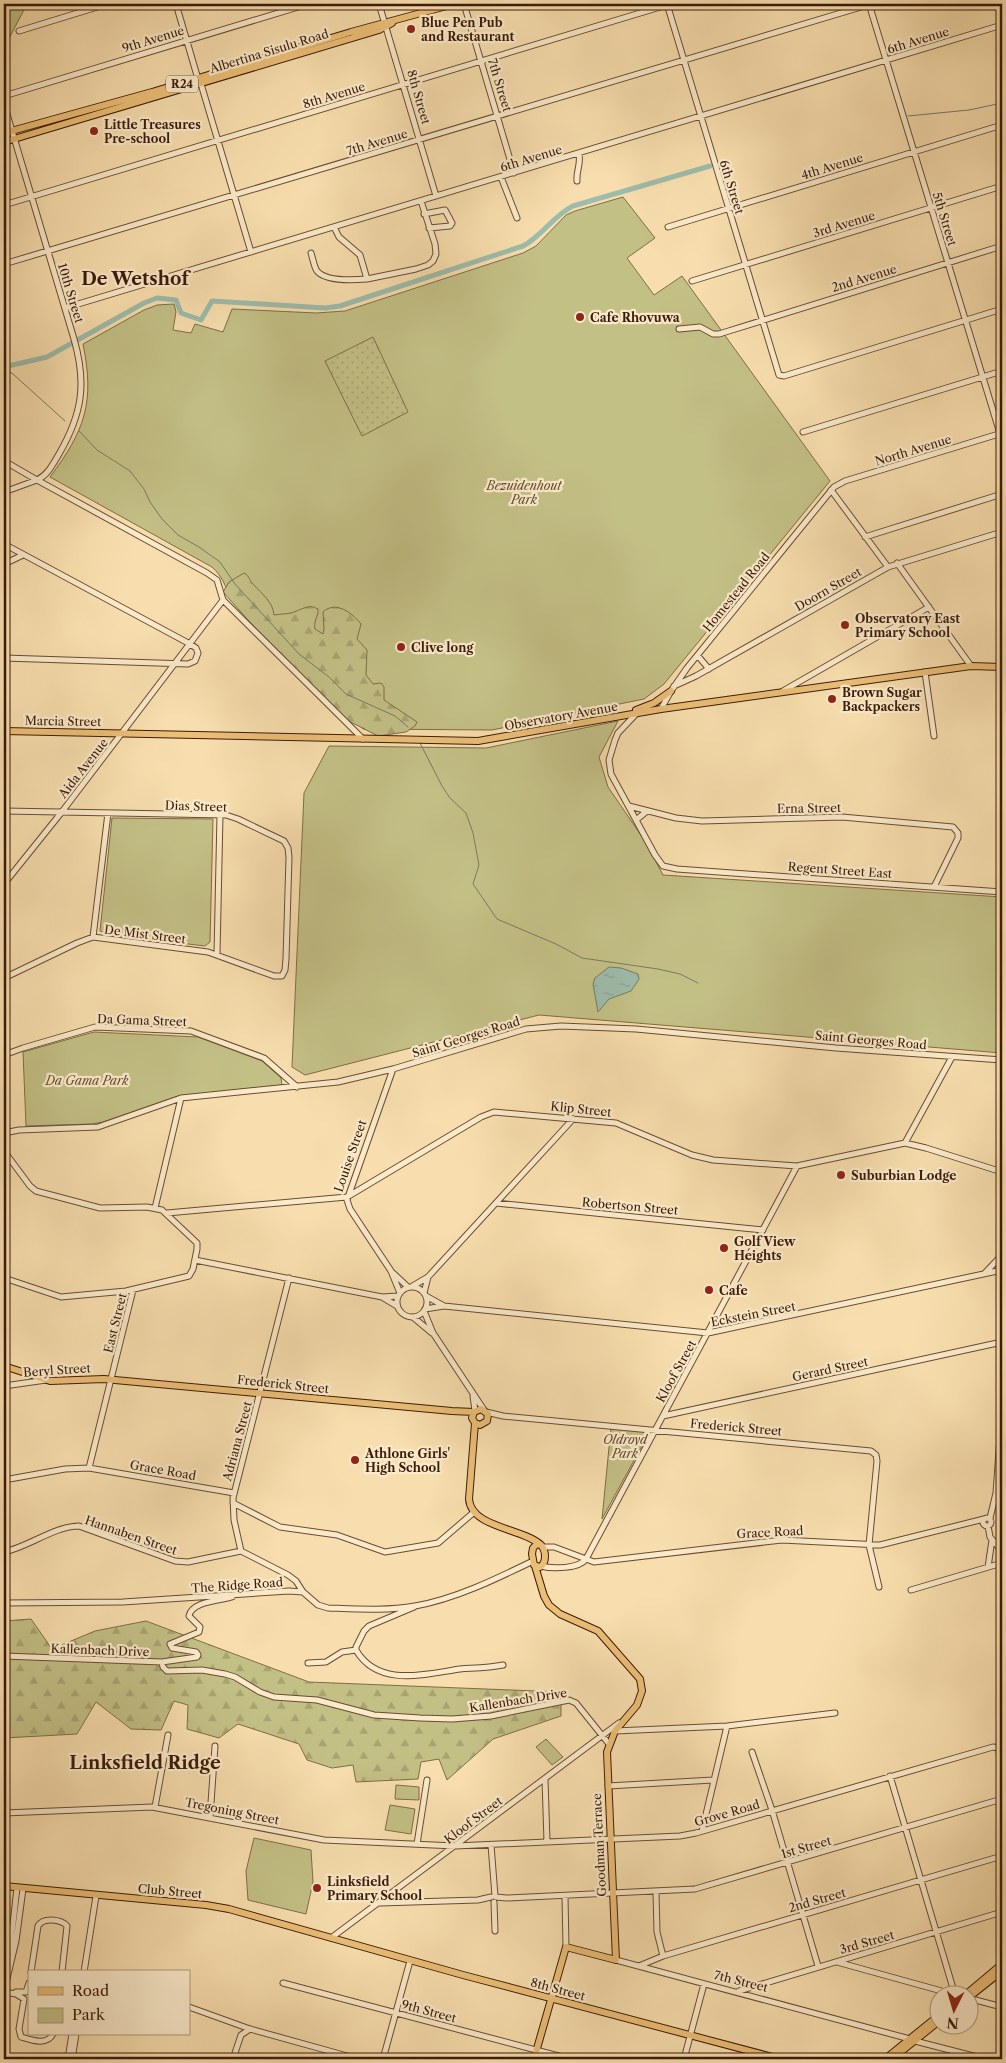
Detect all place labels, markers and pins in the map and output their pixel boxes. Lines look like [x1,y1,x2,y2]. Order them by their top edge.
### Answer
place label: Blue Pen Pub and Restaurant [421,15,515,44]
marker: Blue Pen Pub and Restaurant [405,23,417,35]
place label: Little Treasures Pre-school [104,117,201,146]
marker: Little Treasures Pre-school [88,125,100,137]
place label: Cafe Rhovuwa [590,310,681,325]
marker: Cafe Rhovuwa [574,311,586,323]
place label: Observatory East Primary School [855,611,960,640]
marker: Observatory East Primary School [839,619,851,631]
place label: Clive long [411,640,474,655]
marker: Clive long [395,641,407,653]
place label: Brown Sugar Backpackers [842,685,922,714]
marker: Brown Sugar Backpackers [826,693,838,705]
place label: Suburbian Lodge [851,1168,956,1183]
marker: Suburbian Lodge [835,1169,847,1181]
place label: Golf View Heights [734,1234,796,1263]
marker: Golf View Heights [718,1242,730,1254]
place label: Cafe [719,1283,748,1298]
marker: Cafe [703,1284,715,1296]
place label: Athlone Girls' High School [364,1446,451,1475]
marker: Athlone Girls' High School [349,1454,361,1466]
place label: Linksfield Primary School [327,1874,422,1903]
marker: Linksfield Primary School [311,1882,323,1894]

